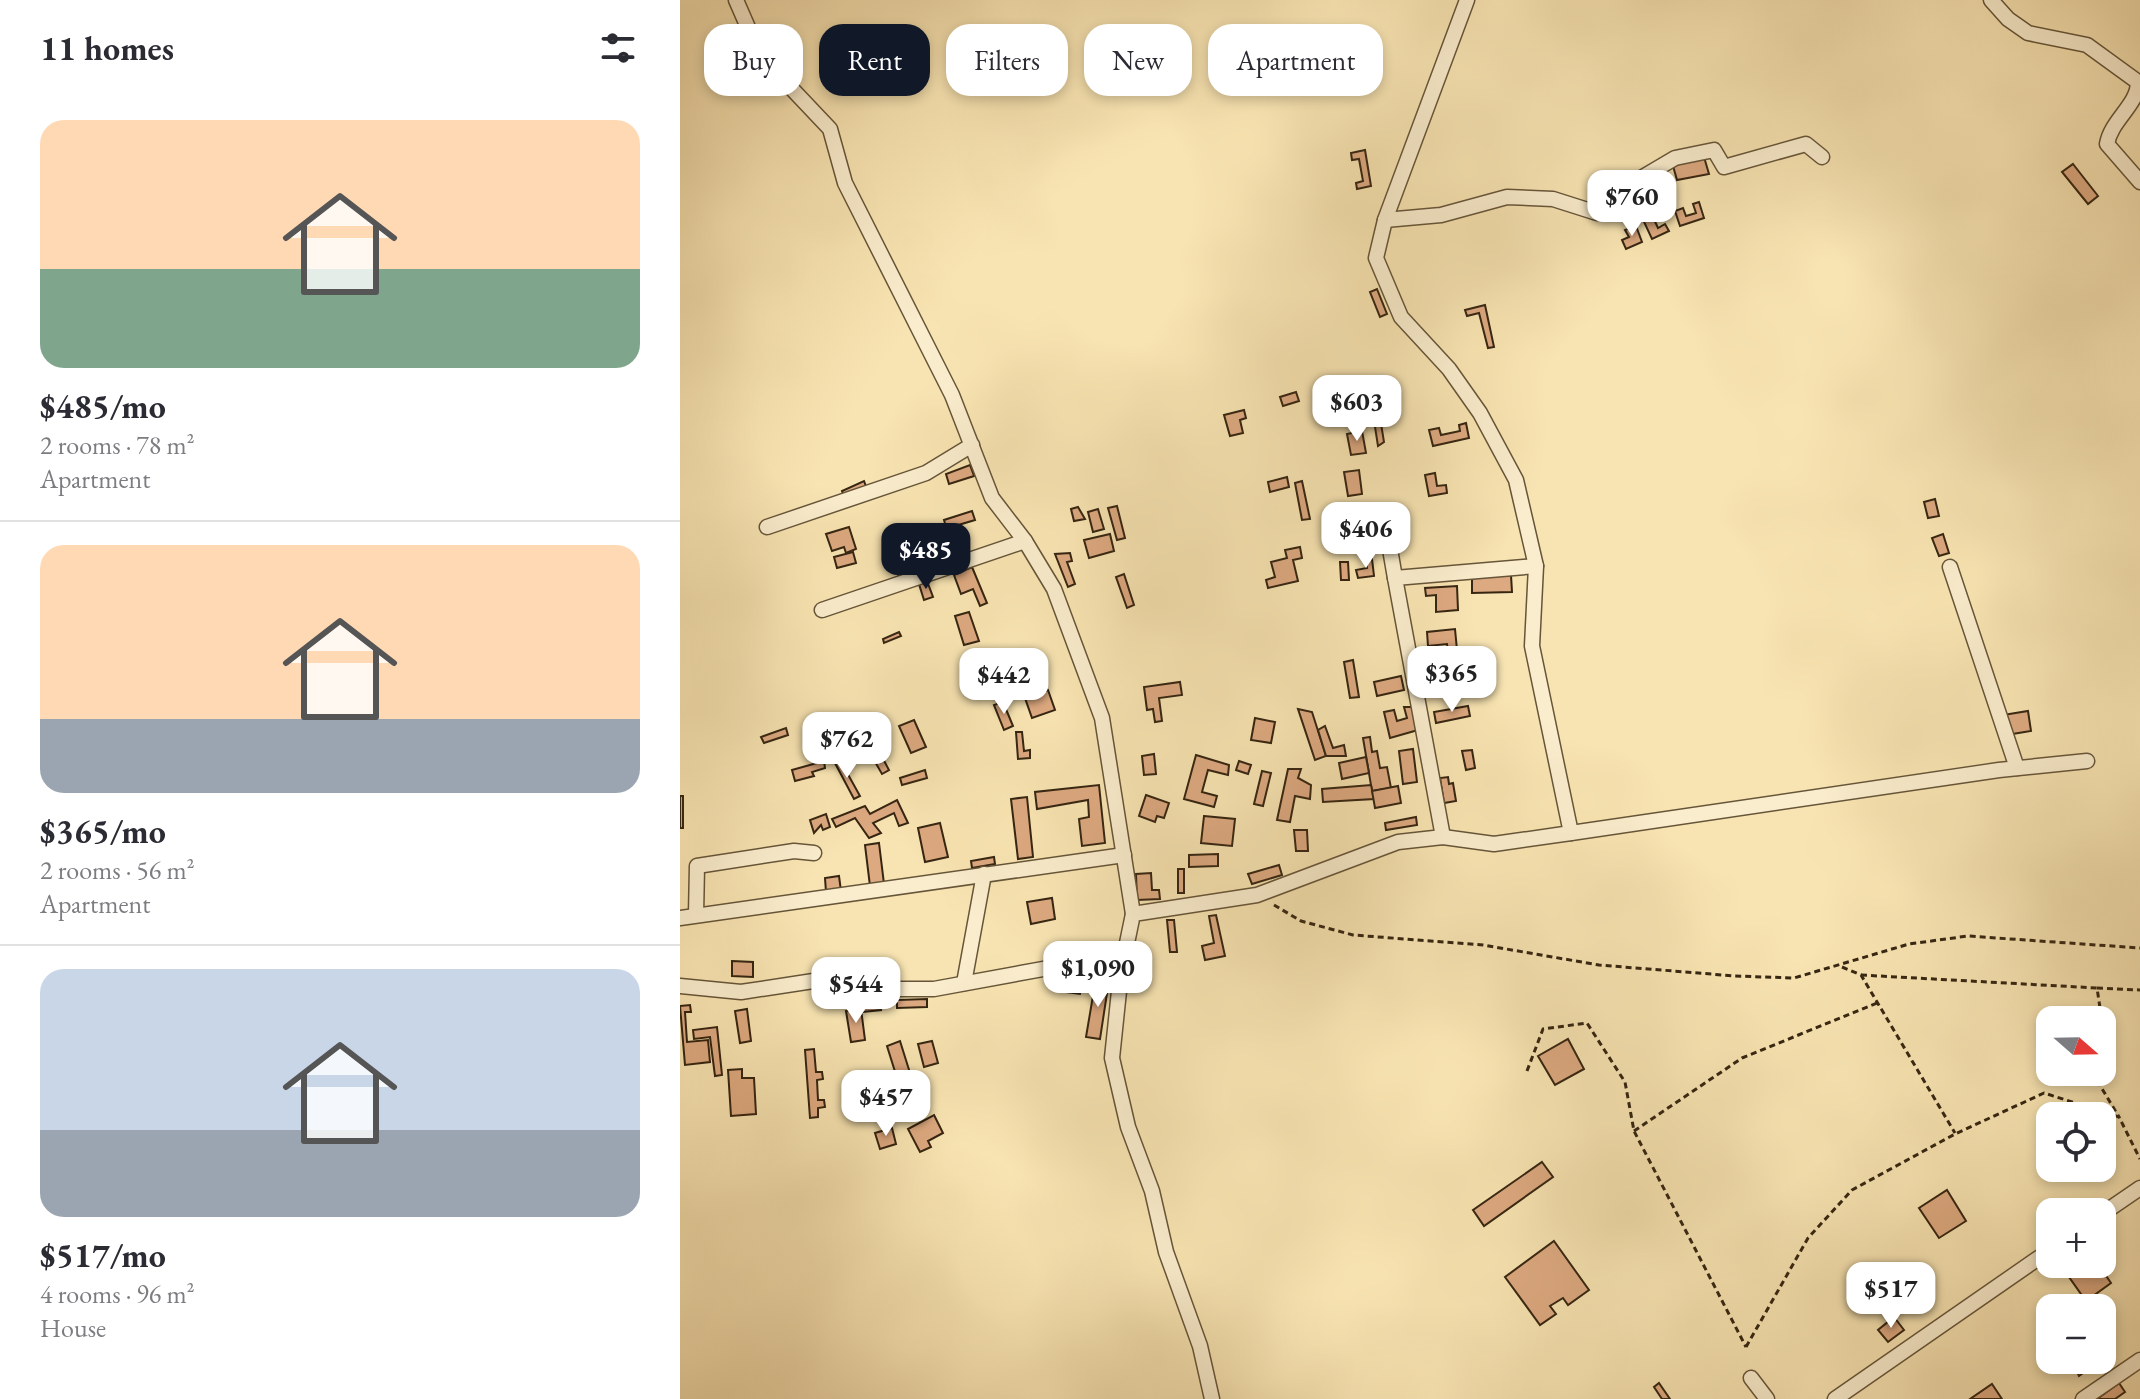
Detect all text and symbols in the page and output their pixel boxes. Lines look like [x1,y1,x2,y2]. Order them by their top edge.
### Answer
chip: Buy [704,24,803,96]
chip: Rent [819,24,930,96]
chip: Filters [946,24,1068,96]
chip: New [1084,24,1192,96]
chip: Apartment [1208,24,1383,96]
text: 11 homes [40,26,174,70]
icon: filters [596,26,640,70]
pin: $760 [1585,170,1679,238]
icon: home [268,172,412,316]
text: $760 [1605,179,1659,213]
pin: $603 [1310,375,1404,443]
text: $485/mo [40,384,166,428]
text: $603 [1330,384,1384,418]
text: 2 rooms · 78 m² [40,428,195,462]
text: Apartment [40,462,150,496]
pin: $406 [1319,502,1413,570]
text: $406 [1339,511,1393,545]
pin: $485 [879,523,973,591]
text: $485 [899,532,953,566]
icon: home [268,597,412,741]
pin: $365 [1405,646,1499,714]
pin: $442 [957,648,1051,716]
text: $365 [1425,655,1479,689]
text: $442 [977,657,1031,691]
pin: $762 [800,712,894,780]
text: $762 [820,721,874,755]
text: $365/mo [40,809,166,853]
text: 2 rooms · 56 m² [40,853,195,887]
text: Apartment [40,887,150,921]
pin: $1,090 [1033,941,1163,1009]
text: $1,090 [1061,950,1135,984]
pin: $544 [809,957,903,1025]
text: $544 [829,966,883,1000]
north arrow [2036,1006,2116,1086]
map controls [2036,1006,2116,1374]
icon: home [268,1021,412,1165]
pin: $457 [839,1070,933,1138]
text: $457 [859,1079,913,1113]
button: locate [2036,1102,2116,1182]
button: + [2036,1198,2116,1278]
text: $517/mo [40,1233,166,1277]
pin: $517 [1844,1262,1938,1330]
text: $517 [1864,1271,1918,1305]
text: 4 rooms · 96 m² [40,1277,195,1311]
button: − [2036,1294,2116,1374]
text: House [40,1311,106,1345]

